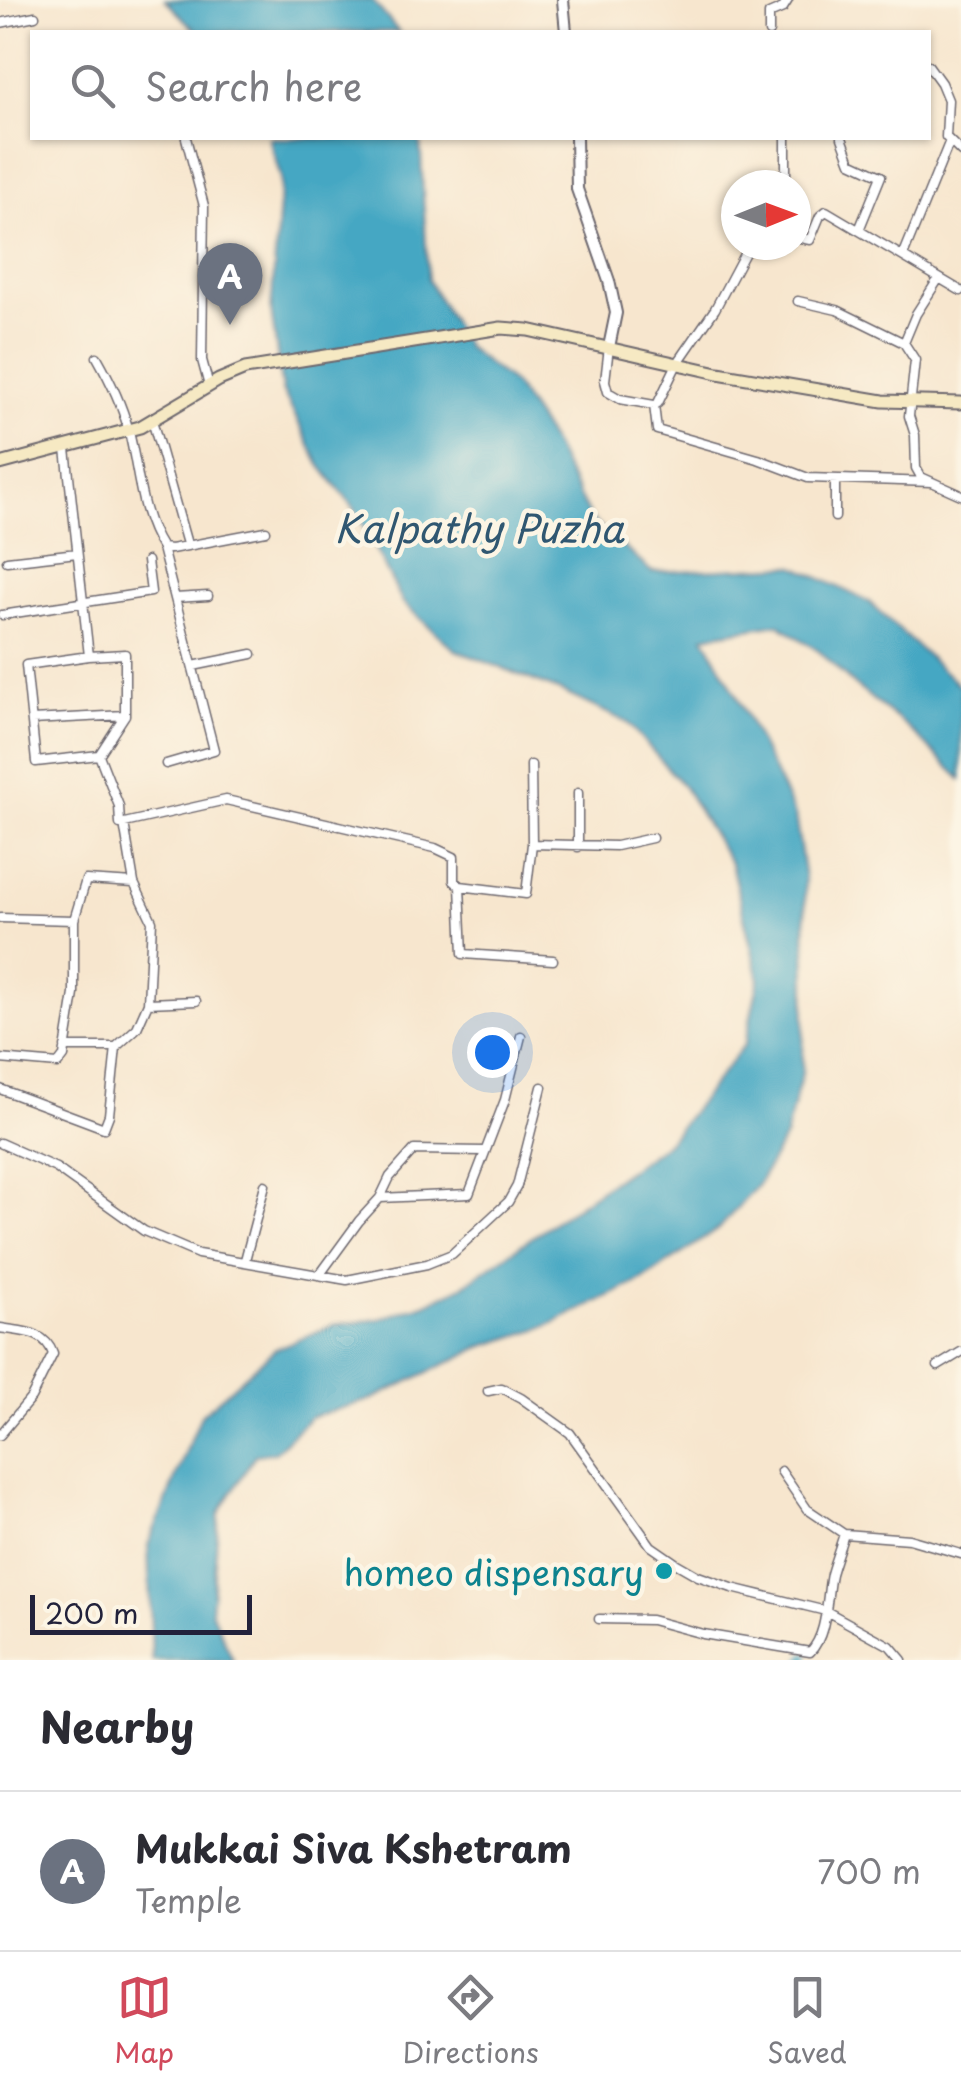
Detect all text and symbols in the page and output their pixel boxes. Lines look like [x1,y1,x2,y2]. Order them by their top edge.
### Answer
search box [30,30,931,140]
text: Search here [145,57,362,114]
icon: search [65,58,120,113]
north arrow [721,170,811,260]
pin: A [198,242,262,325]
water label: Kalpathy Puzha [334,499,625,556]
your location [467,1027,518,1078]
place label: homeo dispensary [343,1545,644,1598]
marker: homeo dispensary [653,1560,675,1582]
scale bar [30,1590,252,1634]
text: 200 m [45,1591,138,1634]
text: Nearby [40,1694,194,1757]
text: Mukkai Siva Kshetram [135,1819,572,1876]
text: A [60,1847,85,1895]
text: 700 m [817,1847,921,1895]
text: Temple [135,1876,242,1924]
tab: Map [114,1970,174,2073]
tab: Directions [403,1970,539,2073]
tab: Saved [767,1970,847,2073]

